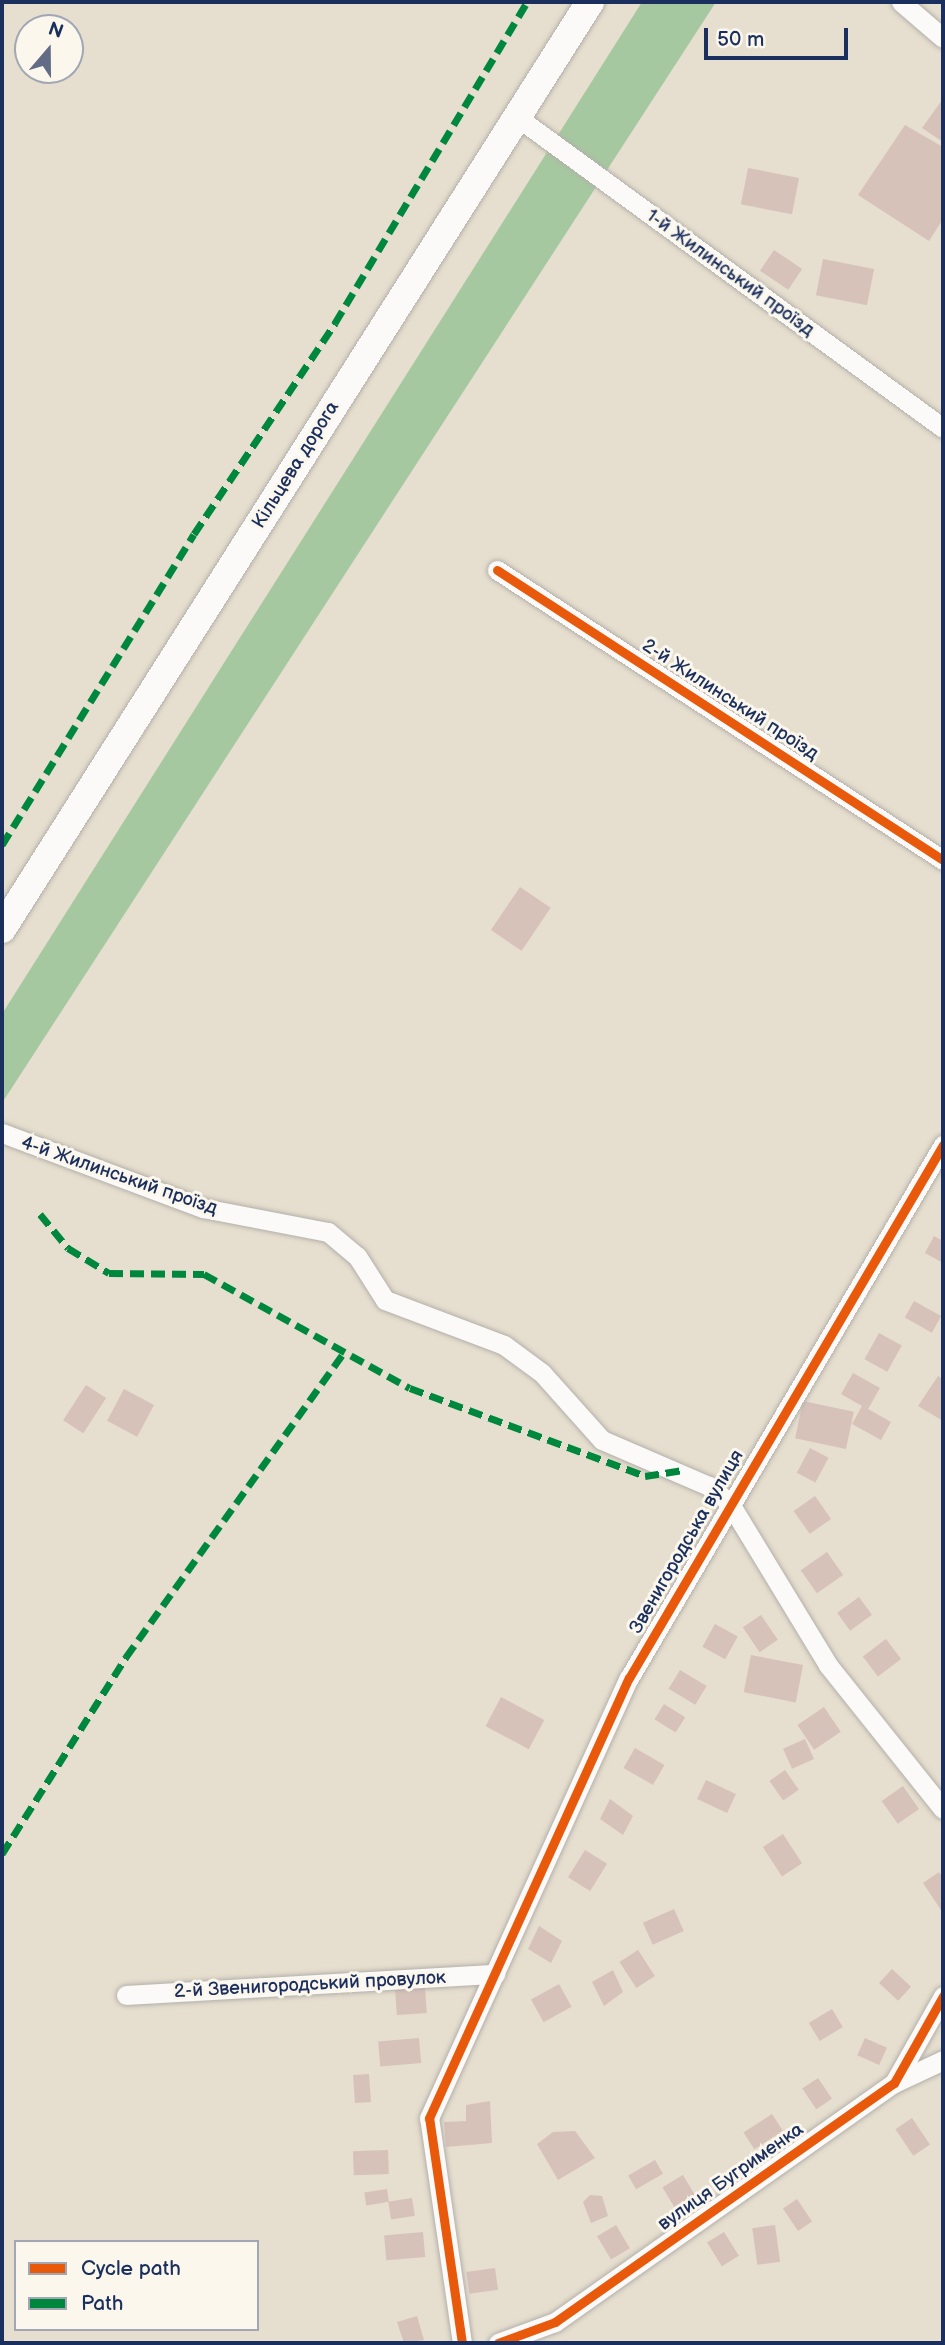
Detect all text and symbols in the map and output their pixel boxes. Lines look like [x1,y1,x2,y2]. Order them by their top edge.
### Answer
north arrow [14,14,84,84]
scale bar [707,14,850,58]
text: N [45,17,66,44]
text: 50 m [717,27,764,52]
street label: 1-й Жилинський проїзд [642,204,818,342]
street label: Кільцева дорога [248,397,344,533]
street label: 2-й Жилинський проїзд [637,634,823,766]
street label: 4-й Жилинський проїзд [18,1132,220,1220]
street label: Звенигородська вулиця [625,1446,749,1638]
street label: 2-й Звенигородський провулок [173,1966,447,2004]
street label: вулиця Бугрименка [654,2118,808,2236]
legend [14,2240,259,2331]
text: Cycle path [81,2256,181,2281]
text: Path [81,2291,123,2316]

